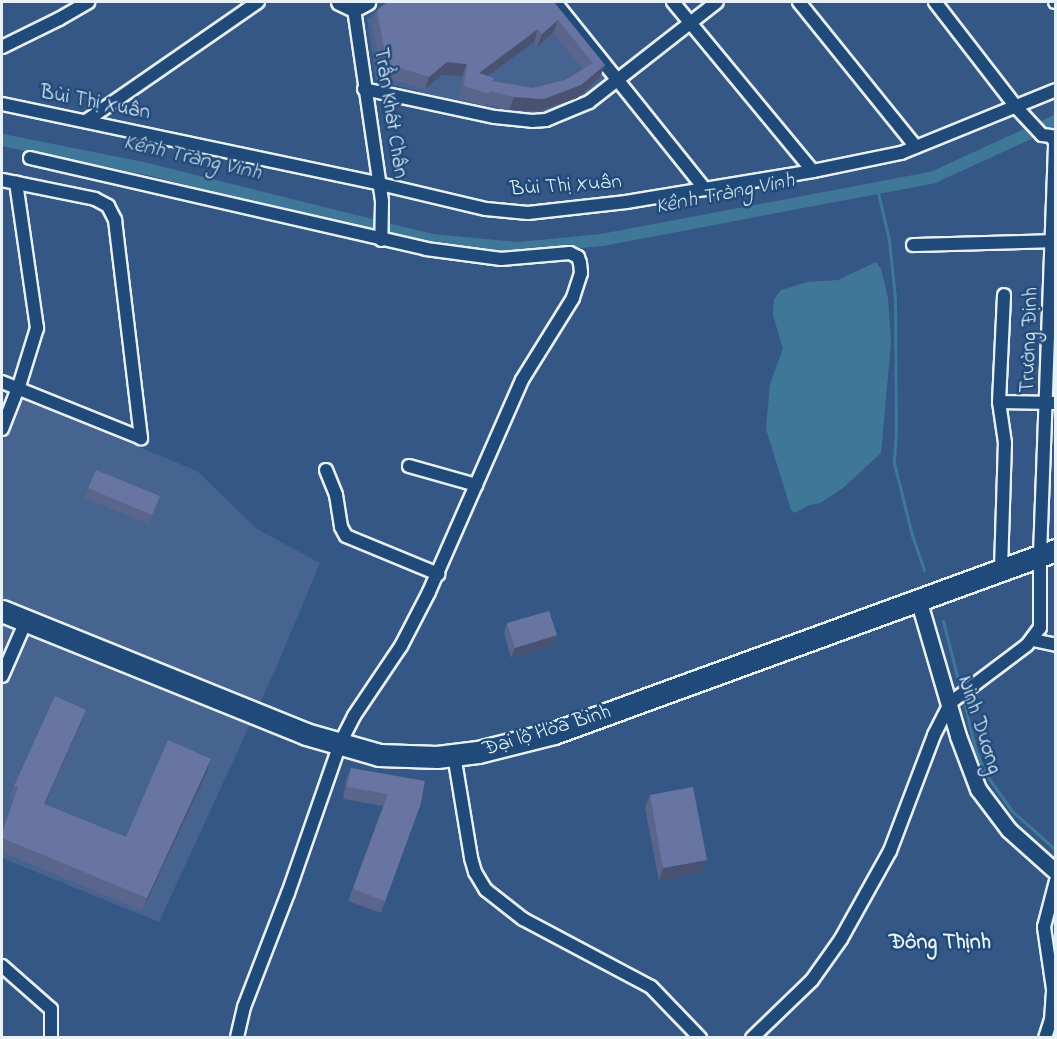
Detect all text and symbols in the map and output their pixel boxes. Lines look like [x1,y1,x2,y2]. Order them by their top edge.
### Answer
street label: Trần Khát Chân [367,46,413,180]
street label: Bùi Thị Xuân [38,80,152,126]
water label: Kênh Tràng Vinh [120,130,264,188]
water label: Kênh Tràng Vinh [653,169,797,221]
street label: Bùi Thị Xuân [509,170,623,202]
street label: Trường Định [1016,287,1044,393]
street label: Ninh Dương [951,673,1007,777]
street label: Đại lộ Hòa Bình [480,700,614,762]
district label: Đông Thịnh [889,931,991,957]

